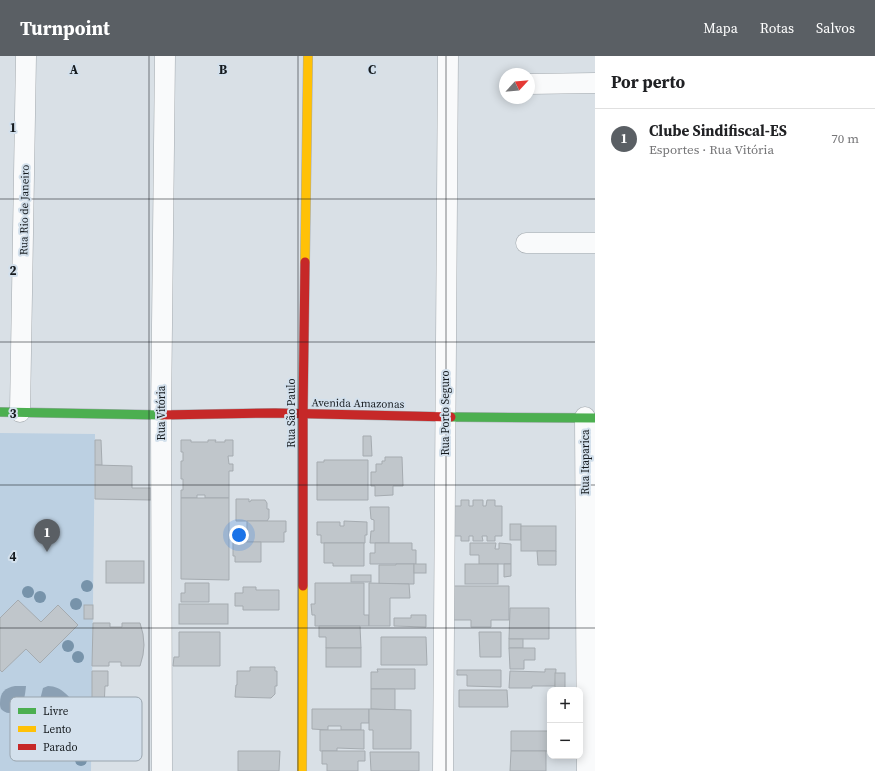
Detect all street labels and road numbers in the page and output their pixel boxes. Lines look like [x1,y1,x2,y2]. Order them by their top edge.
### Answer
street label: Rua Rio de Janeiro [16,165,33,255]
street label: Rua Porto Seguro [438,371,453,455]
street label: Rua São Paulo [284,378,299,448]
street label: Rua Vitória [154,385,169,440]
street label: Avenida Amazonas [312,395,405,412]
street label: Rua Itaparica [578,429,593,495]

